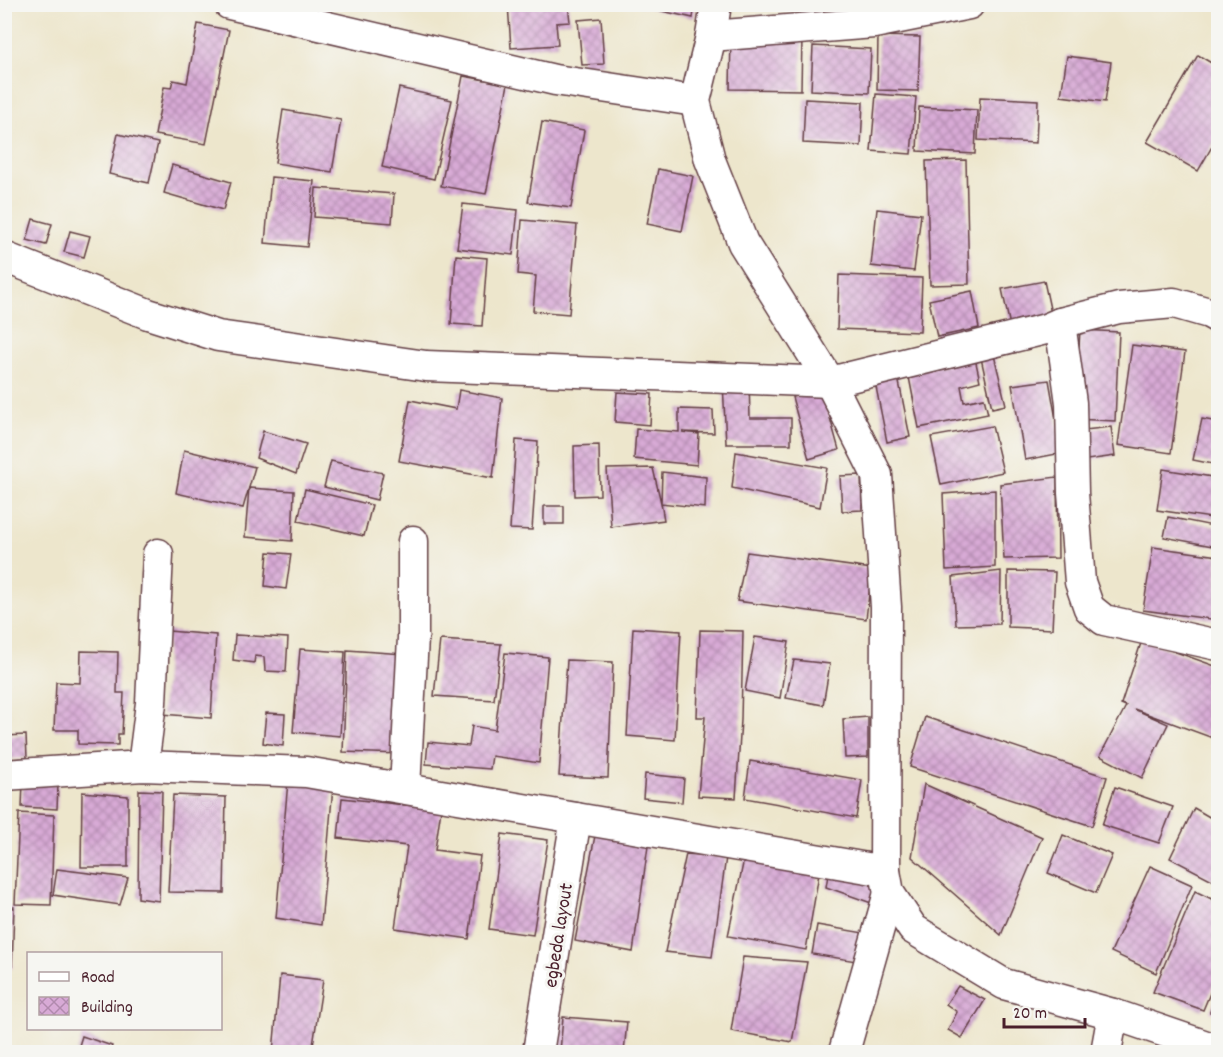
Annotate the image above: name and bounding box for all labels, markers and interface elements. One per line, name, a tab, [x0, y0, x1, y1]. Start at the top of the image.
street label: egbeda layout	[538, 881, 582, 990]
legend	[27, 952, 222, 1030]
text: Road	[81, 966, 115, 991]
scale bar	[1004, 991, 1085, 1029]
text: Building	[81, 996, 133, 1021]
text: 20 m	[1013, 1002, 1047, 1027]

